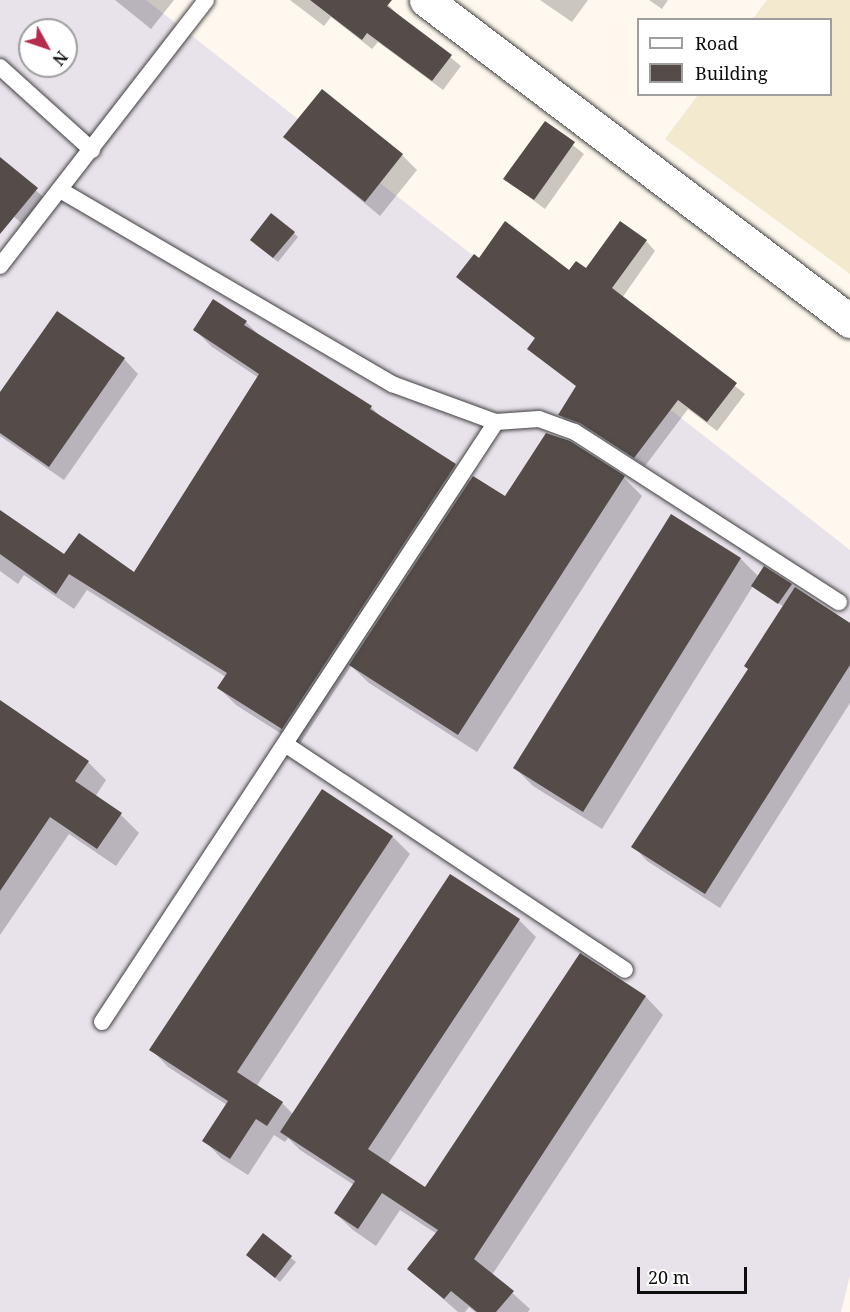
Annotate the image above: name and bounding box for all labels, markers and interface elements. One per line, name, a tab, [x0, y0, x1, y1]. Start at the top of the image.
north arrow	[18, 18, 78, 78]
legend	[637, 18, 832, 96]
text: Road	[695, 31, 738, 55]
text: N	[48, 46, 73, 70]
text: Building	[695, 61, 768, 85]
scale bar	[640, 1255, 750, 1293]
text: 20 m	[648, 1265, 690, 1289]

